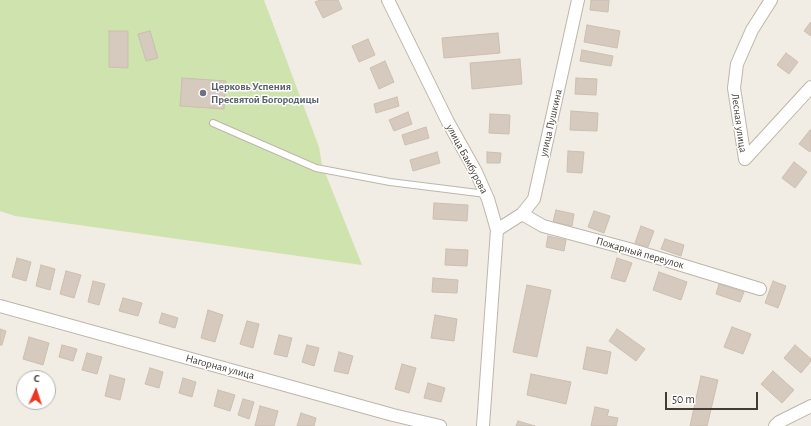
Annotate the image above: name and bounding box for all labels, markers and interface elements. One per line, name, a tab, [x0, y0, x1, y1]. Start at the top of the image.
place label: Церковь Успения Пресвятой Богородицы	[211, 80, 319, 106]
marker: Церковь Успения Пресвятой Богородицы	[198, 88, 208, 98]
street label: улица Пушкина	[537, 88, 565, 158]
street label: Лесная улица	[728, 93, 750, 153]
street label: улица Бамбурова	[443, 122, 491, 196]
street label: Пожарный переулок	[594, 234, 686, 272]
street label: Нагорная улица	[184, 351, 256, 383]
north arrow	[16, 370, 56, 410]
text: С	[33, 373, 40, 384]
scale bar	[667, 384, 760, 410]
text: 50 m	[672, 393, 695, 405]

